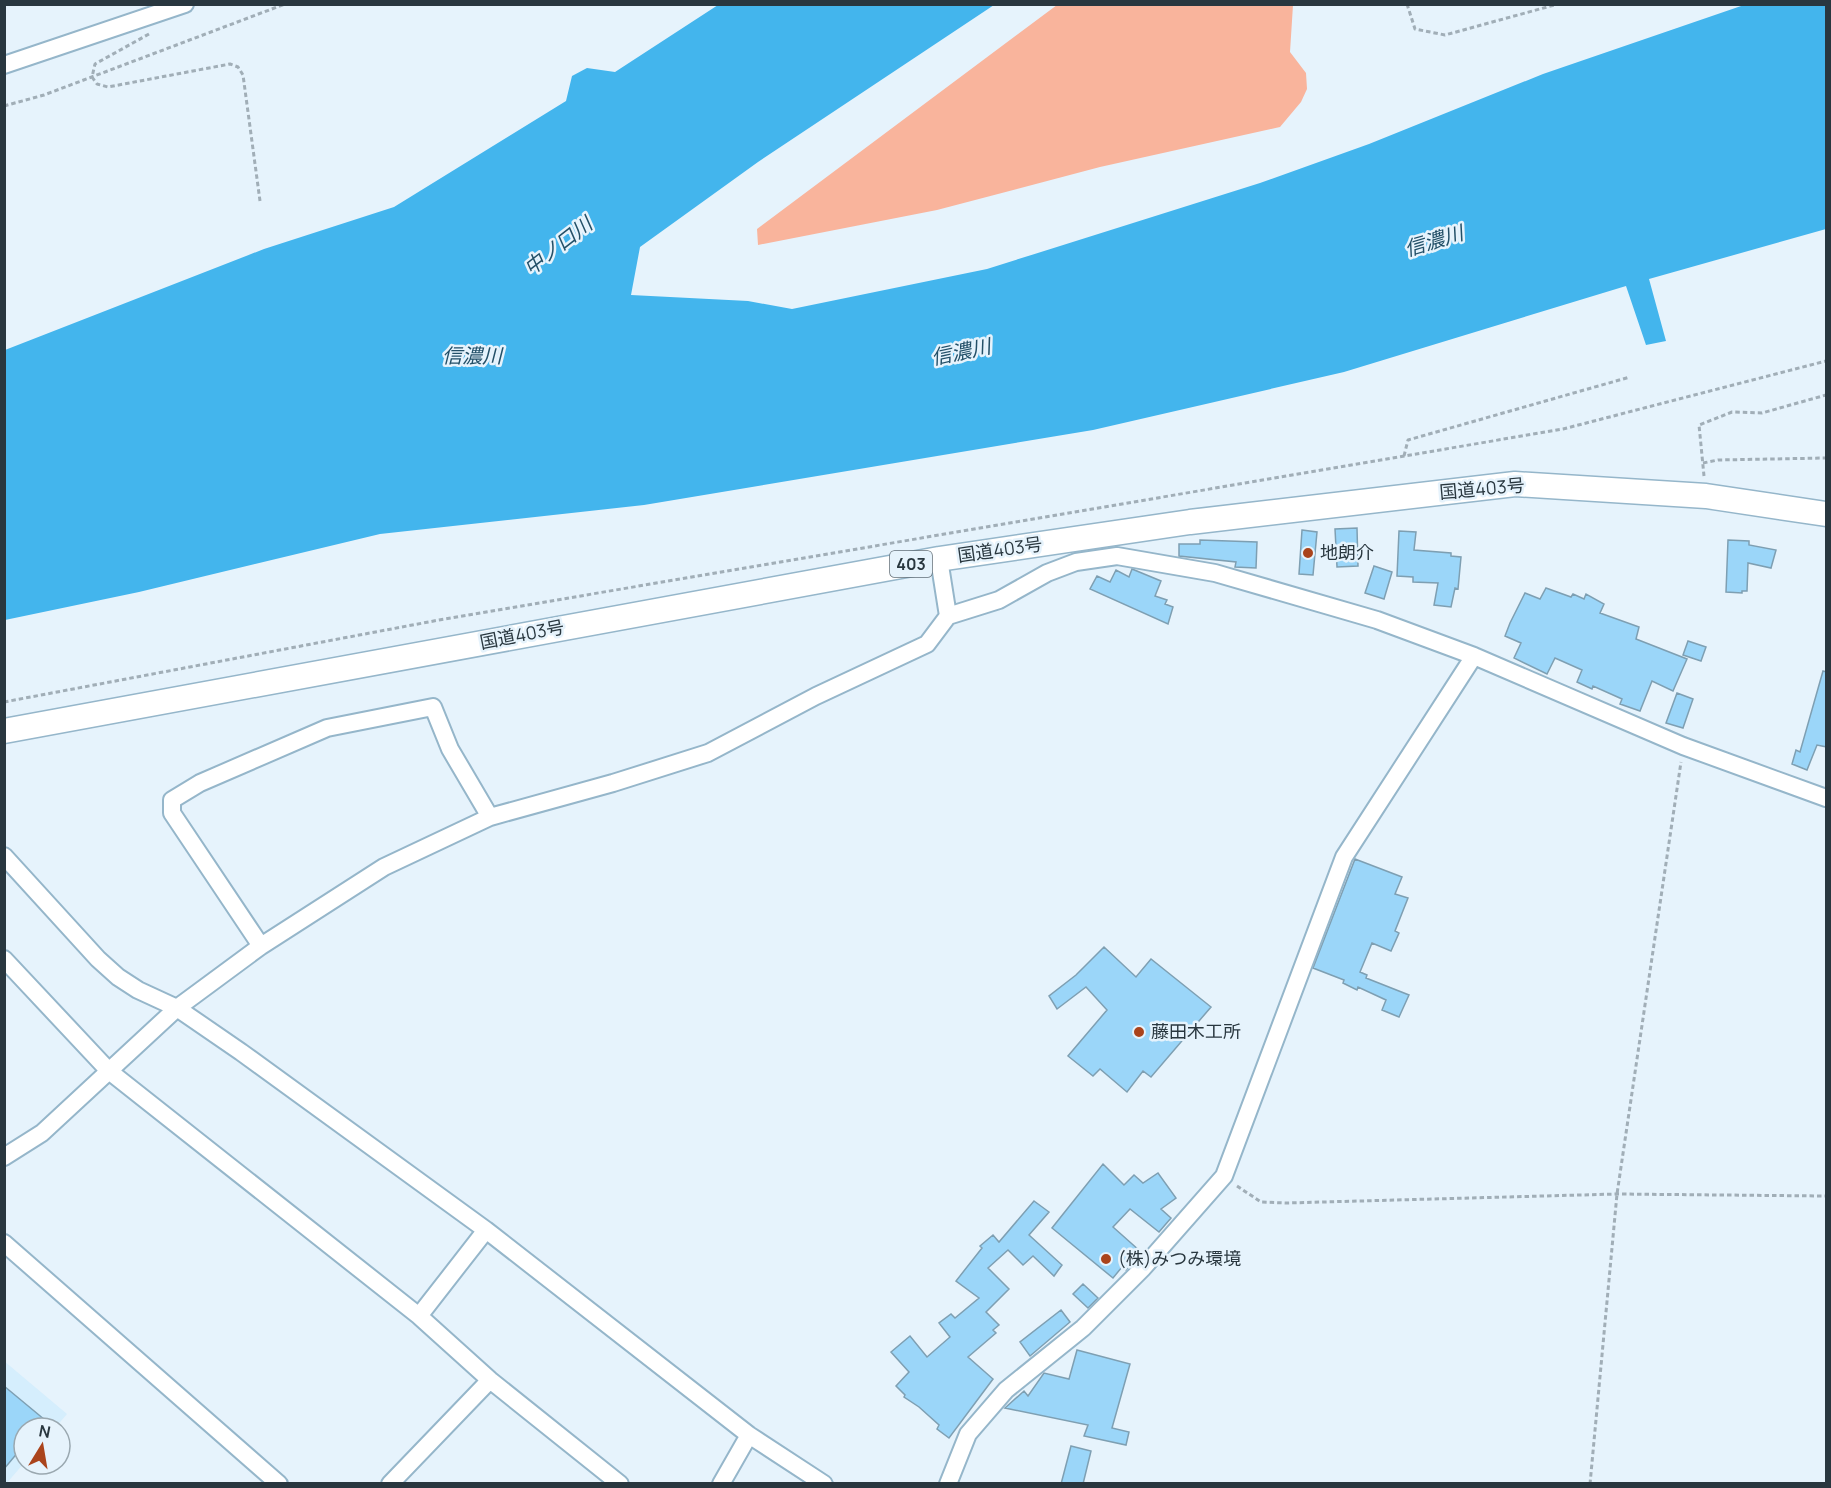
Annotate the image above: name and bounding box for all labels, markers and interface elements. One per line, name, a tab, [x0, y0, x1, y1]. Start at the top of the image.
water label: 中ノ口川	[518, 209, 599, 281]
water label: 信濃川	[1401, 218, 1468, 262]
water label: 信濃川	[929, 332, 995, 371]
water label: 信濃川	[442, 342, 504, 369]
street label: 国道403号	[1438, 472, 1526, 504]
street label: 国道403号	[956, 531, 1044, 567]
place label: 地朗介	[1320, 540, 1374, 564]
marker: 地朗介	[1301, 546, 1315, 560]
road number: 403	[890, 551, 932, 577]
street label: 国道403号	[478, 614, 566, 654]
place label: 藤田木工所	[1151, 1019, 1241, 1043]
marker: 藤田木工所	[1132, 1025, 1146, 1039]
place label: (株)みつみ環境	[1118, 1246, 1241, 1270]
marker: (株)みつみ環境	[1099, 1252, 1113, 1266]
north arrow	[12, 1416, 72, 1476]
text: N	[37, 1419, 53, 1443]

